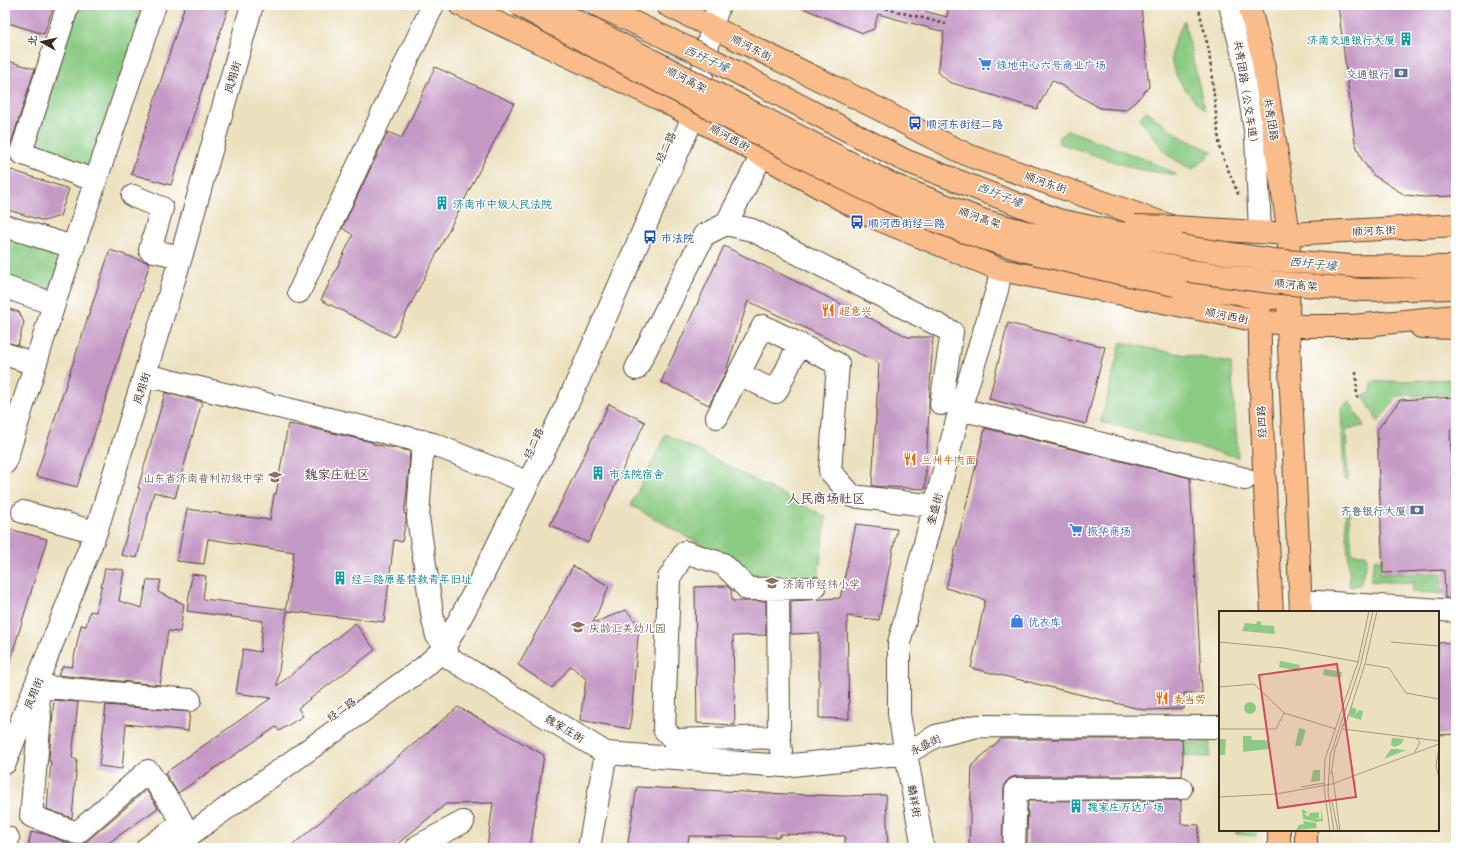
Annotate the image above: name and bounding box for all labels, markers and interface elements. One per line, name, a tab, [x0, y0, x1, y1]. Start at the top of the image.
north arrow	[22, 22, 62, 62]
street label: 顺河东街	[729, 30, 776, 64]
building icon: 济南交通银行大厦	[1398, 31, 1414, 47]
place label: 济南交通银行大厦	[1307, 32, 1395, 47]
text: 北	[23, 34, 40, 47]
street label: 共青团路（公交车道）	[1231, 39, 1263, 149]
water label: 西圩子壕	[682, 41, 734, 76]
supermarket icon: 绿地中心六号商业广场	[977, 56, 993, 72]
place label: 绿地中心六号商业广场	[996, 57, 1106, 72]
street label: 凤翔街	[220, 58, 244, 95]
street label: 顺河高架	[664, 62, 710, 96]
bank icon: 交通银行	[1393, 65, 1409, 81]
place label: 交通银行	[1346, 66, 1390, 81]
street label: 共青团路	[1261, 96, 1283, 142]
bus stop icon: 顺河东街经二路	[907, 115, 923, 131]
place label: 顺河东街经二路	[926, 116, 1003, 131]
street label: 顺河西街	[707, 120, 754, 155]
street label: 经二路	[651, 129, 679, 165]
street label: 顺河东街	[1023, 168, 1070, 197]
water label: 西圩子壕	[975, 178, 1027, 211]
building icon: 济南市中级人民法院	[434, 195, 450, 211]
place label: 济南市中级人民法院	[453, 196, 552, 211]
street label: 顺河高架	[957, 203, 1003, 231]
bus stop icon: 顺河西街经二路	[849, 214, 865, 230]
place label: 顺河西街经二路	[868, 215, 945, 230]
street label: 顺河东街	[1352, 221, 1397, 239]
bus stop icon: 市法院	[642, 229, 658, 245]
place label: 市法院	[661, 230, 694, 245]
water label: 西圩子壕	[1288, 253, 1340, 274]
street label: 顺河高架	[1273, 275, 1319, 293]
restaurant icon: 超意兴	[820, 302, 836, 318]
place label: 超意兴	[839, 303, 872, 318]
street label: 顺河西街	[1204, 303, 1251, 327]
street label: 凤翔街	[129, 369, 153, 406]
street label: 经四路	[1253, 405, 1269, 439]
street label: 经二路	[519, 425, 547, 461]
restaurant icon: 兰州牛肉面	[902, 451, 918, 467]
place label: 兰州牛肉面	[921, 452, 976, 467]
district label: 魏家庄社区	[304, 465, 370, 482]
building icon: 市法院宿舍	[590, 465, 606, 481]
place label: 市法院宿舍	[609, 466, 664, 481]
school or university icon: 山东省济南普利初级中学	[267, 469, 283, 485]
place label: 山东省济南普利初级中学	[143, 470, 264, 485]
district label: 人民商场社区	[787, 489, 865, 506]
street label: 奎盛街	[922, 490, 946, 527]
bank icon: 齐鲁银行大厦	[1409, 502, 1425, 518]
place label: 齐鲁银行大厦	[1340, 503, 1406, 518]
supermarket icon: 振华商场	[1068, 522, 1084, 538]
place label: 振华商场	[1087, 523, 1131, 538]
building icon: 经二路原基督教青年旧址	[332, 570, 348, 586]
place label: 经二路原基督教青年旧址	[351, 571, 472, 586]
school or university icon: 济南市经纬小学	[764, 575, 780, 591]
place label: 济南市经纬小学	[783, 576, 860, 591]
inset map	[1219, 611, 1439, 831]
shop icon: 优衣库	[1009, 613, 1025, 629]
place label: 优衣库	[1028, 614, 1061, 629]
school or university icon: 庆龄汇美幼儿园	[570, 619, 586, 635]
place label: 庆龄汇美幼儿园	[589, 620, 666, 635]
street label: 凤翔街	[20, 674, 47, 711]
restaurant icon: 麦当劳	[1154, 690, 1170, 706]
place label: 麦当劳	[1173, 691, 1206, 706]
street label: 经二路	[323, 693, 359, 725]
street label: 魏家庄街	[542, 710, 589, 746]
street label: 永盛街	[907, 730, 944, 758]
street label: 麟祥街	[905, 783, 925, 820]
building icon: 魏家庄万达广场	[1068, 798, 1084, 814]
place label: 魏家庄万达广场	[1087, 799, 1164, 814]

